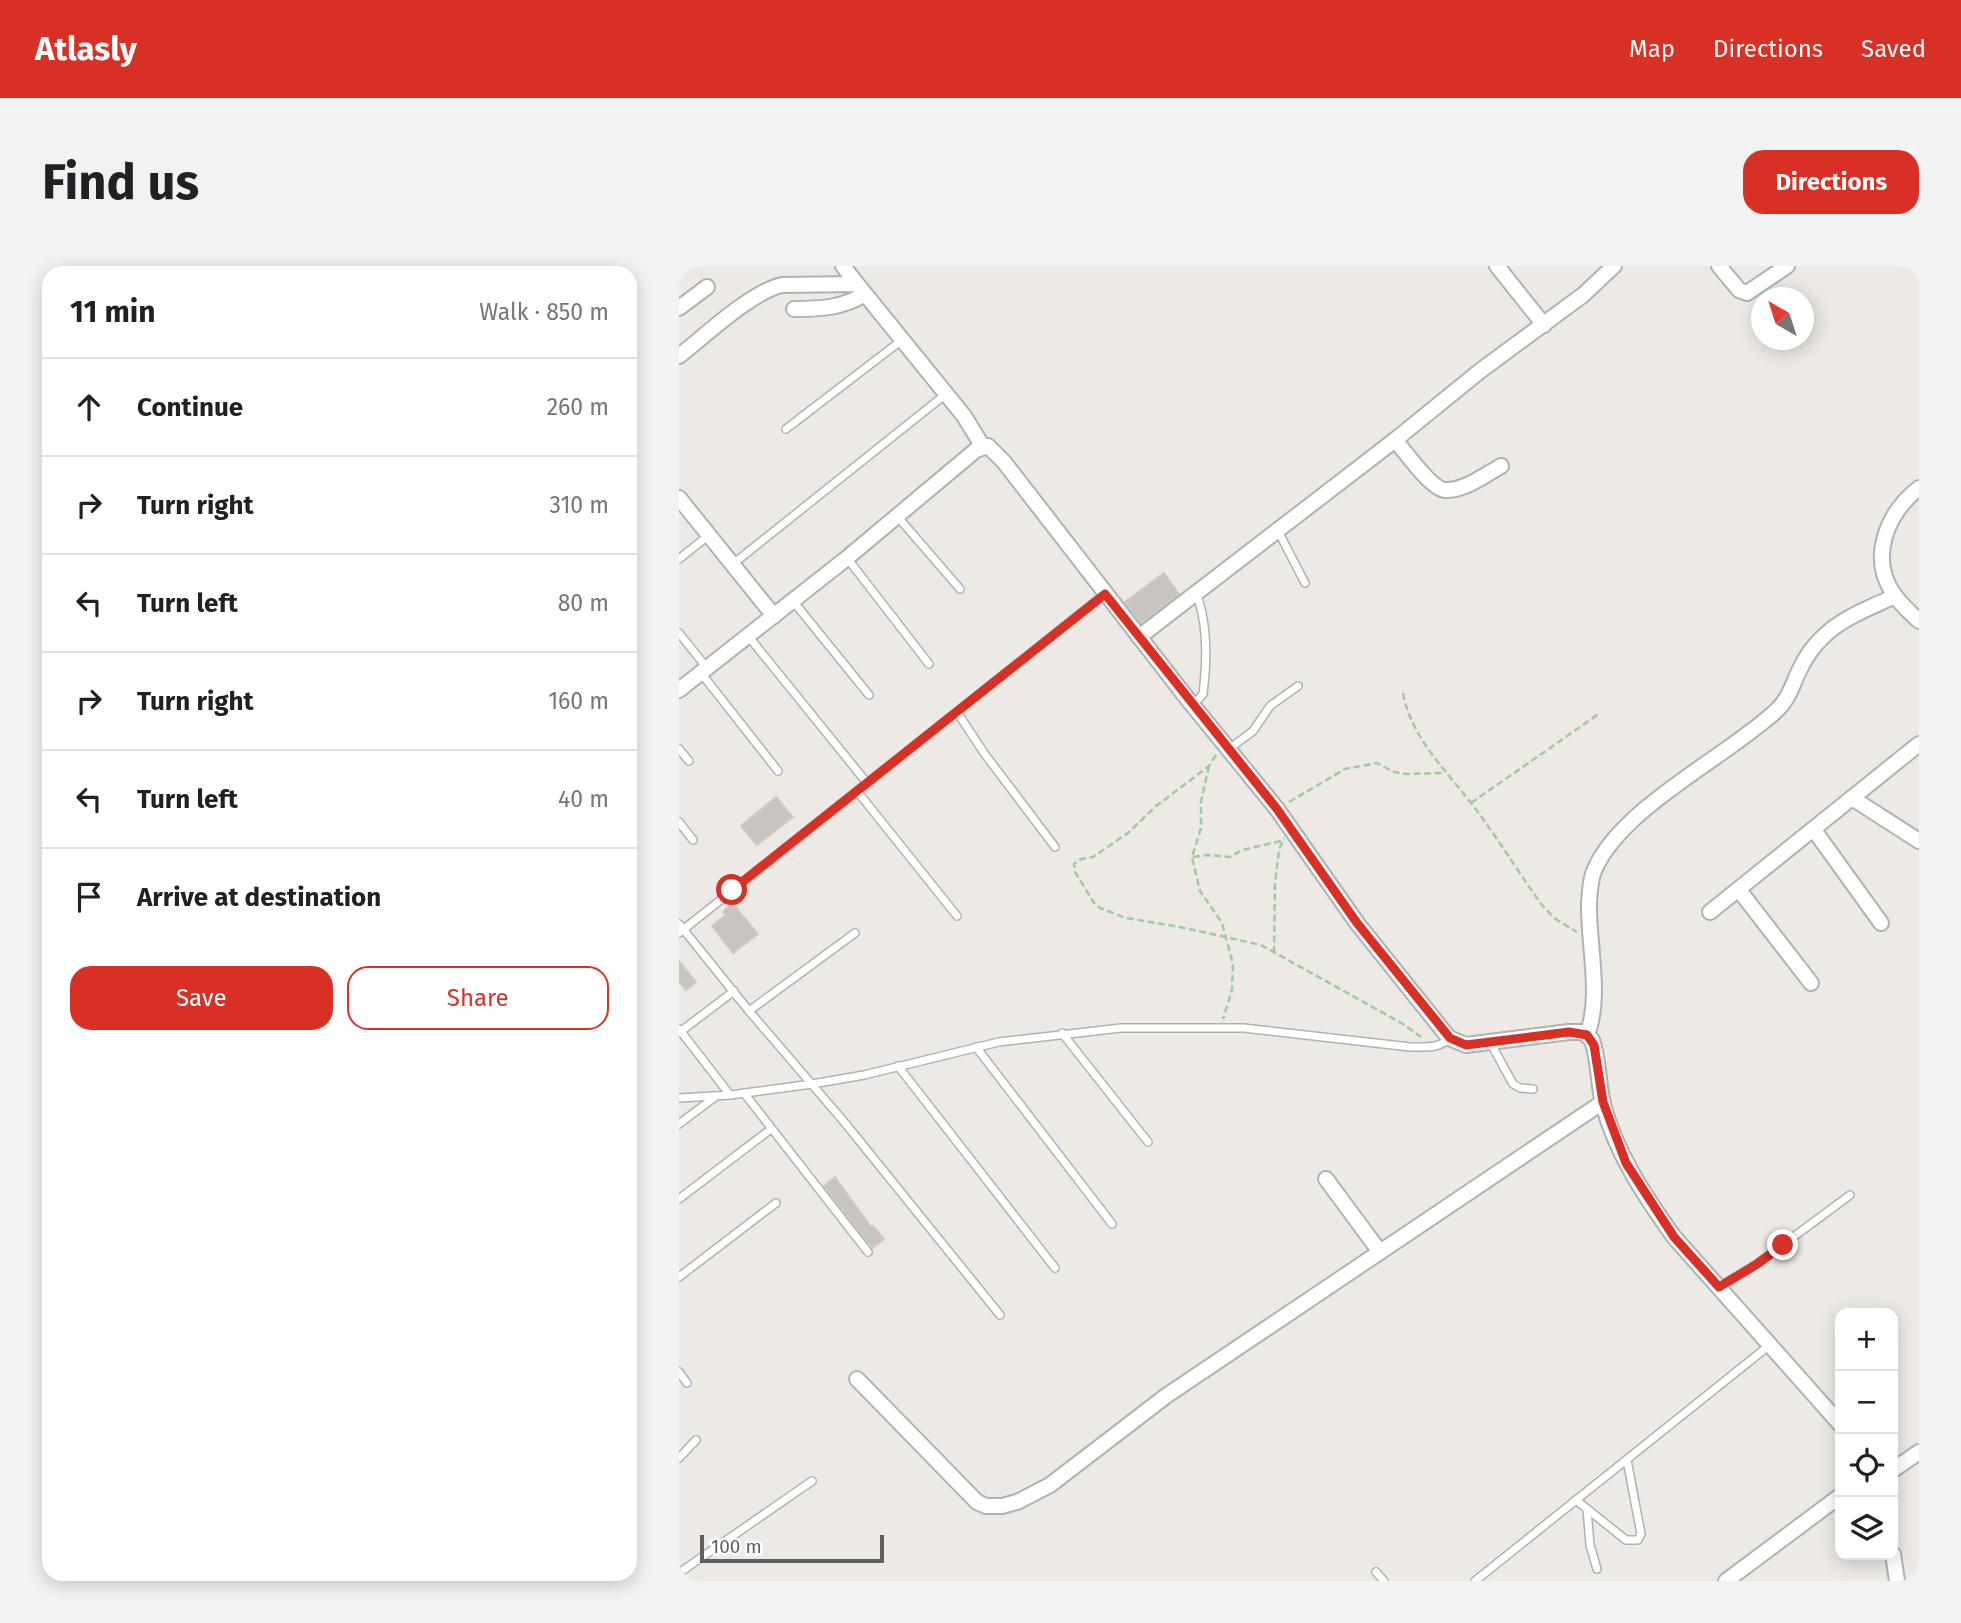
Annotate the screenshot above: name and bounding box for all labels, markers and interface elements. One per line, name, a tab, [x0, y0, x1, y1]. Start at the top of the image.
text: Atlasly	[35, 29, 137, 69]
text: Map	[1629, 35, 1675, 63]
text: Directions	[1713, 35, 1823, 63]
text: Saved	[1861, 35, 1926, 63]
button: Directions	[1743, 150, 1919, 214]
text: Find us	[42, 153, 199, 212]
north arrow	[1751, 287, 1814, 350]
text: 11 min	[70, 294, 156, 330]
text: Walk · 850 m	[479, 298, 609, 326]
icon: ahead	[70, 388, 108, 426]
text: Continue	[137, 392, 243, 423]
text: 260 m	[547, 393, 609, 421]
icon: right	[70, 486, 108, 524]
text: Turn right	[137, 490, 254, 521]
text: 310 m	[549, 491, 609, 519]
icon: left	[70, 584, 108, 622]
text: Turn left	[137, 588, 238, 619]
text: 80 m	[558, 589, 609, 617]
icon: right	[70, 682, 108, 720]
text: Turn right	[137, 686, 254, 717]
text: 160 m	[548, 687, 609, 715]
icon: left	[70, 780, 108, 818]
text: Turn left	[137, 784, 238, 815]
text: 40 m	[558, 785, 609, 813]
route start	[716, 874, 747, 905]
icon: arrive	[70, 878, 108, 916]
text: Arrive at destination	[137, 882, 381, 913]
button: Save	[70, 966, 333, 1030]
button: Share	[347, 966, 609, 1030]
route end	[1767, 1229, 1798, 1260]
map controls	[1835, 1308, 1898, 1560]
button: +	[1835, 1308, 1898, 1371]
button: −	[1835, 1371, 1898, 1434]
button: locate	[1835, 1434, 1898, 1497]
button: layers	[1835, 1497, 1898, 1560]
scale bar	[700, 1532, 884, 1564]
text: 100 m	[711, 1535, 762, 1558]

